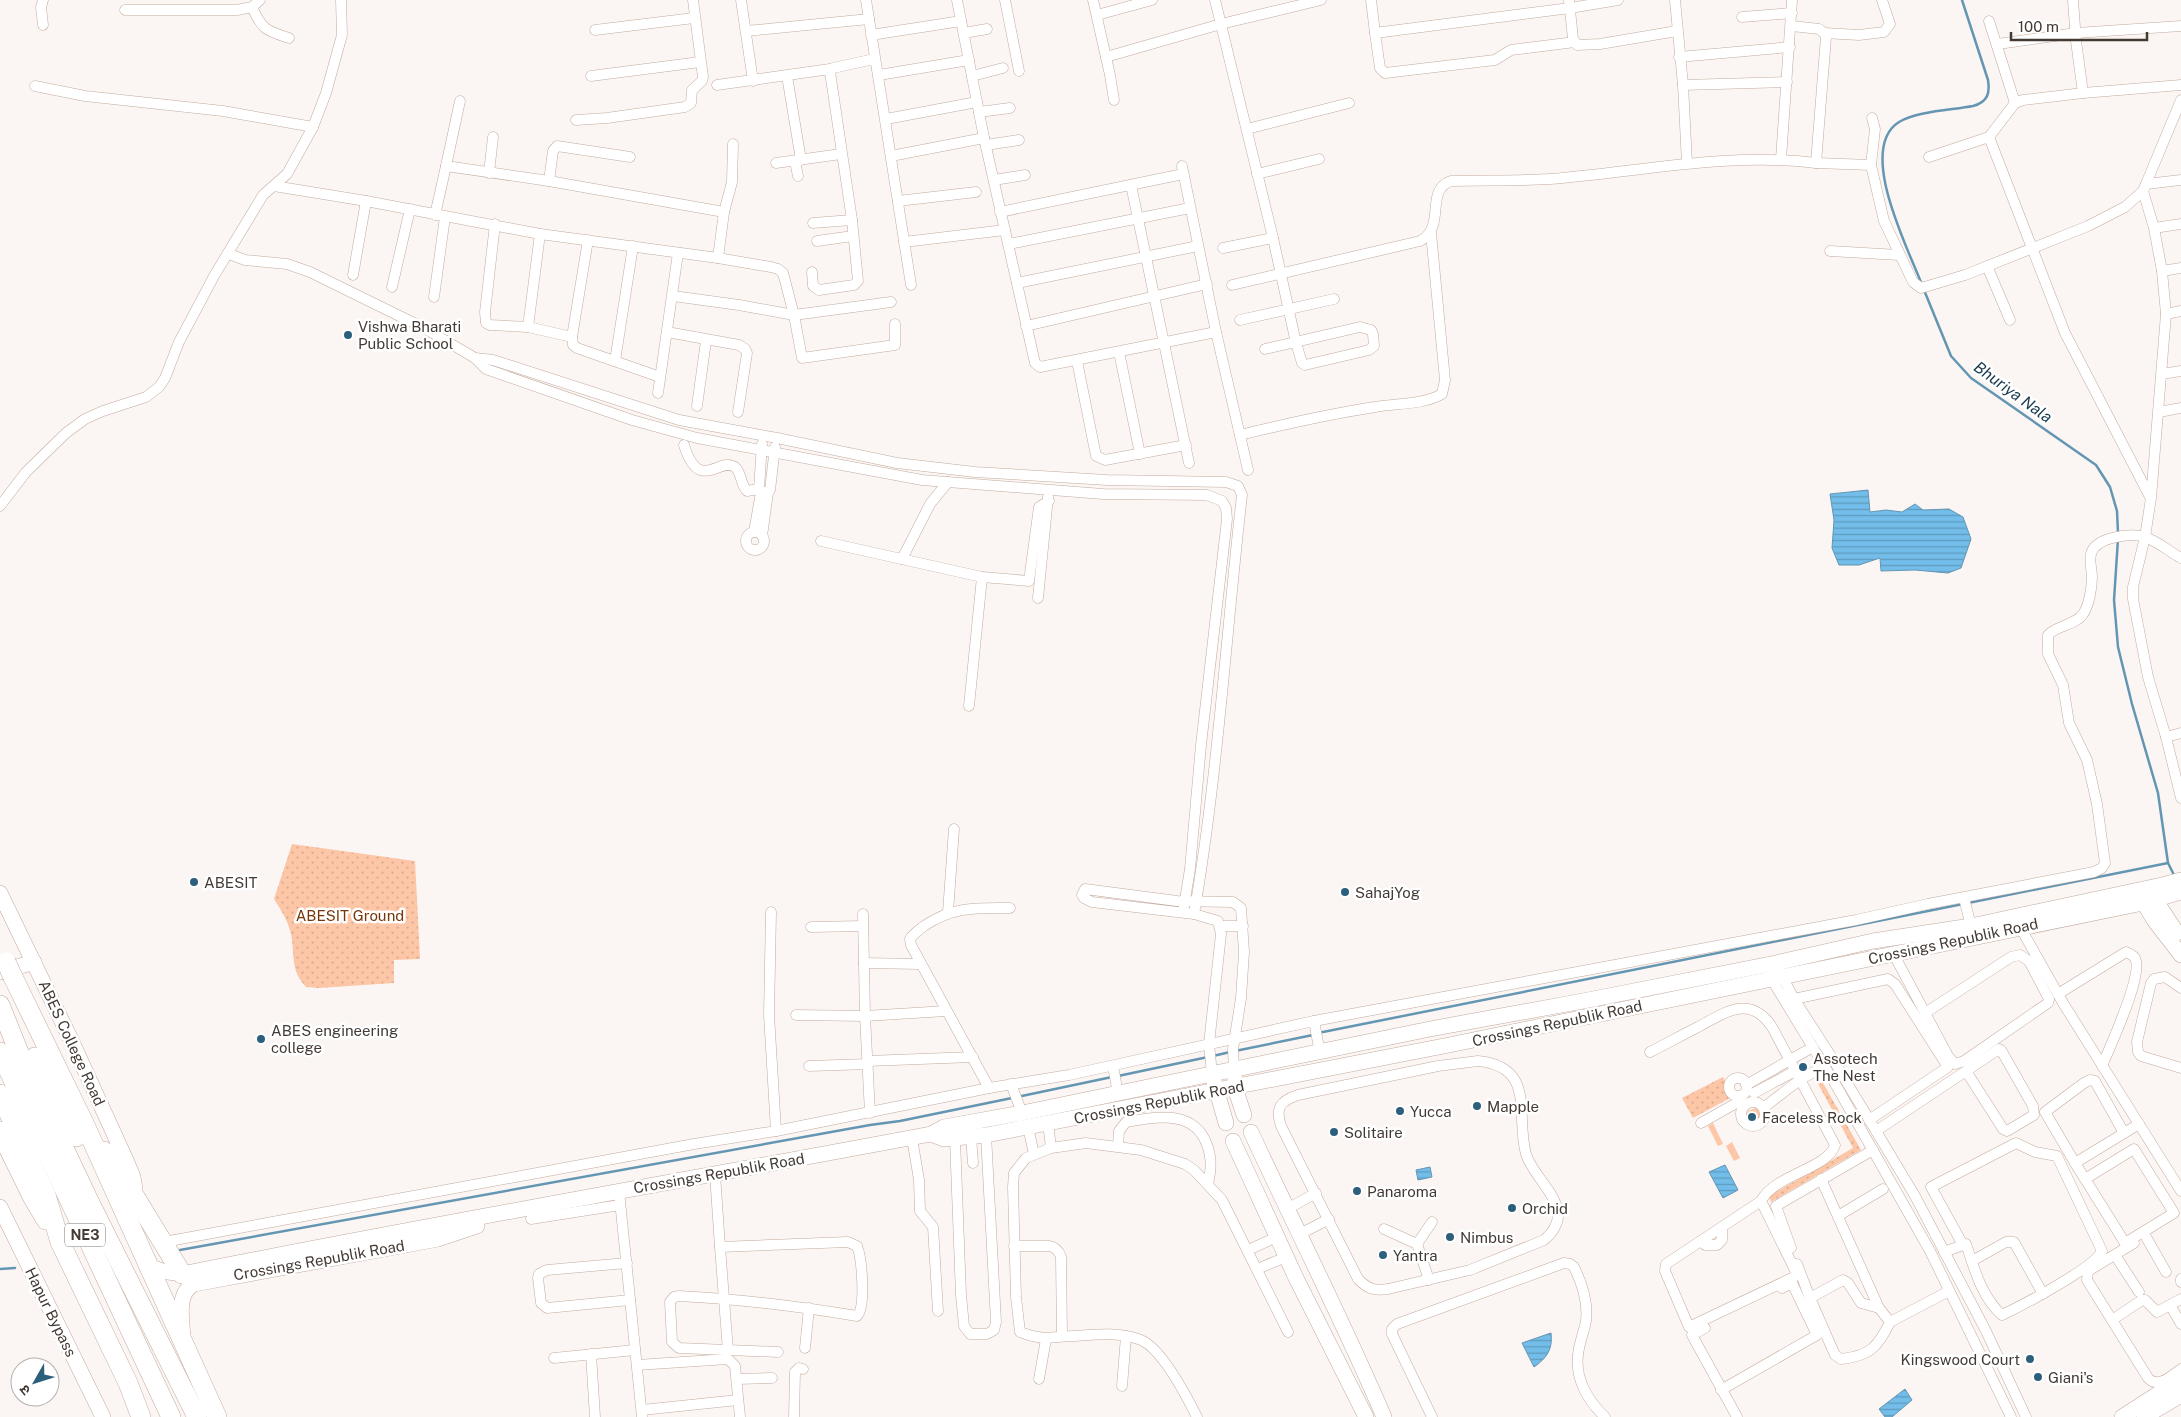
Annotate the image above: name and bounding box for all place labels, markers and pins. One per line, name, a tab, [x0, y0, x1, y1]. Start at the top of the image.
place label: Vishwa Bharati Public School	[358, 318, 461, 352]
marker: Vishwa Bharati Public School	[342, 329, 354, 341]
place label: ABESIT	[204, 874, 257, 891]
marker: ABESIT	[188, 876, 200, 888]
place label: SahajYog	[1355, 884, 1420, 901]
marker: SahajYog	[1339, 886, 1351, 898]
place label: ABES engineering college	[271, 1022, 398, 1056]
marker: ABES engineering college	[255, 1033, 267, 1045]
place label: Assotech The Nest	[1813, 1050, 1878, 1084]
marker: Assotech The Nest	[1797, 1061, 1809, 1073]
place label: Mapple	[1487, 1098, 1539, 1115]
marker: Mapple	[1471, 1100, 1483, 1112]
place label: Yucca	[1410, 1103, 1452, 1120]
marker: Yucca	[1394, 1105, 1406, 1117]
place label: Faceless Rock	[1762, 1109, 1862, 1126]
marker: Faceless Rock	[1746, 1111, 1758, 1123]
place label: Solitaire	[1344, 1124, 1403, 1141]
marker: Solitaire	[1328, 1126, 1340, 1138]
place label: Panaroma	[1367, 1183, 1437, 1200]
marker: Panaroma	[1351, 1185, 1363, 1197]
place label: Orchid	[1522, 1200, 1568, 1217]
marker: Orchid	[1506, 1202, 1518, 1214]
place label: Nimbus	[1460, 1229, 1513, 1246]
marker: Nimbus	[1444, 1231, 1456, 1243]
place label: Yantra	[1393, 1247, 1438, 1264]
marker: Yantra	[1377, 1249, 1389, 1261]
place label: Kingswood Court	[1901, 1351, 2020, 1368]
marker: Kingswood Court	[2024, 1353, 2036, 1365]
place label: Giani's	[2048, 1369, 2093, 1386]
marker: Giani's	[2032, 1371, 2044, 1383]

